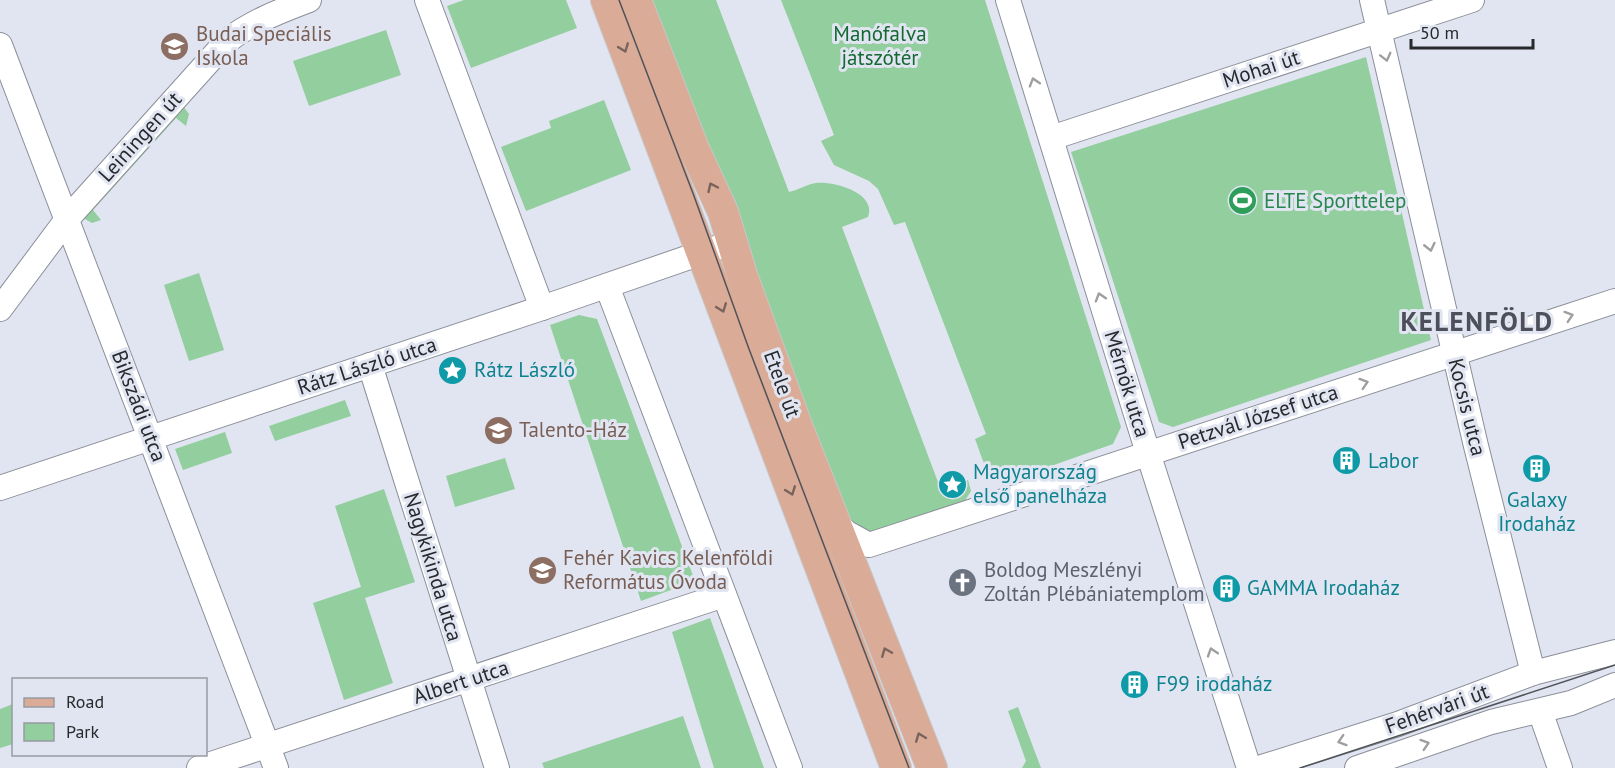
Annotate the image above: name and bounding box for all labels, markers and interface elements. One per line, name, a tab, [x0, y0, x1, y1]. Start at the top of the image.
scale bar	[1411, 12, 1532, 50]
place label: Budai Speciális Iskola	[196, 20, 332, 71]
park label: Manófalva játszótér	[833, 20, 927, 71]
text: 50 m	[1420, 21, 1459, 44]
school or university icon: Budai Speciális Iskola	[159, 30, 191, 62]
one-way arrow	[617, 41, 629, 52]
street label: Mohai út	[1219, 43, 1303, 94]
one-way arrow	[1379, 51, 1391, 62]
one-way arrow	[1029, 77, 1041, 88]
street label: Leiningen út	[92, 86, 187, 187]
one-way arrow	[707, 183, 719, 194]
sports icon: ELTE Sporttelep	[1227, 185, 1259, 217]
place label: ELTE Sporttelep	[1264, 187, 1406, 214]
one-way arrow	[1422, 242, 1435, 252]
one-way arrow	[1095, 292, 1107, 303]
one-way arrow	[714, 303, 727, 313]
district label: KELENFÖLD	[1400, 304, 1554, 338]
one-way arrow	[1563, 310, 1574, 323]
street label: Mérnök utca	[1098, 327, 1157, 441]
street label: Rátz László utca	[294, 330, 440, 401]
street label: Bikszádi utca	[106, 346, 173, 465]
street label: Etele út	[758, 346, 807, 421]
place icon: Rátz László	[437, 354, 469, 386]
street label: Kocsis utca	[1442, 355, 1493, 458]
place label: Rátz László	[474, 356, 575, 383]
street label: Petzvál József utca	[1174, 378, 1341, 455]
one-way arrow	[1358, 378, 1369, 390]
school or university icon: Talento-Ház	[482, 414, 514, 446]
place label: Talento-Ház	[519, 416, 627, 443]
building icon: Labor	[1331, 445, 1363, 477]
place label: Labor	[1368, 447, 1419, 474]
building icon: Galaxy Irodaház	[1521, 453, 1553, 485]
place label: Magyarország első panelháza	[973, 458, 1107, 509]
place icon: Magyarország első panelháza	[936, 468, 968, 500]
one-way arrow	[783, 485, 796, 496]
place label: Galaxy Irodaház	[1498, 486, 1576, 537]
street label: Nagykikinda utca	[398, 489, 469, 644]
place label: Fehér Kavics Kelenföldi Református Óvoda	[563, 544, 773, 595]
school or university icon: Fehér Kavics Kelenföldi Református Óvoda	[526, 554, 558, 586]
place label: Boldog Meszlényi Zoltán Plébániatemplom	[984, 556, 1205, 607]
church icon: Boldog Meszlényi Zoltán Plébániatemplom	[947, 566, 979, 598]
building icon: GAMMA Irodaház	[1210, 572, 1242, 604]
place label: GAMMA Irodaház	[1247, 574, 1400, 601]
one-way arrow	[1206, 647, 1219, 658]
one-way arrow	[881, 648, 893, 659]
street label: Albert utca	[410, 653, 512, 710]
building icon: F99 irodaház	[1119, 668, 1151, 700]
place label: F99 irodaház	[1156, 670, 1272, 697]
street label: Fehérvári út	[1381, 677, 1492, 740]
legend	[12, 678, 207, 756]
text: Road	[66, 690, 104, 713]
text: Park	[66, 720, 99, 743]
one-way arrow	[915, 733, 927, 744]
one-way arrow	[1337, 734, 1348, 747]
one-way arrow	[1419, 739, 1430, 751]

